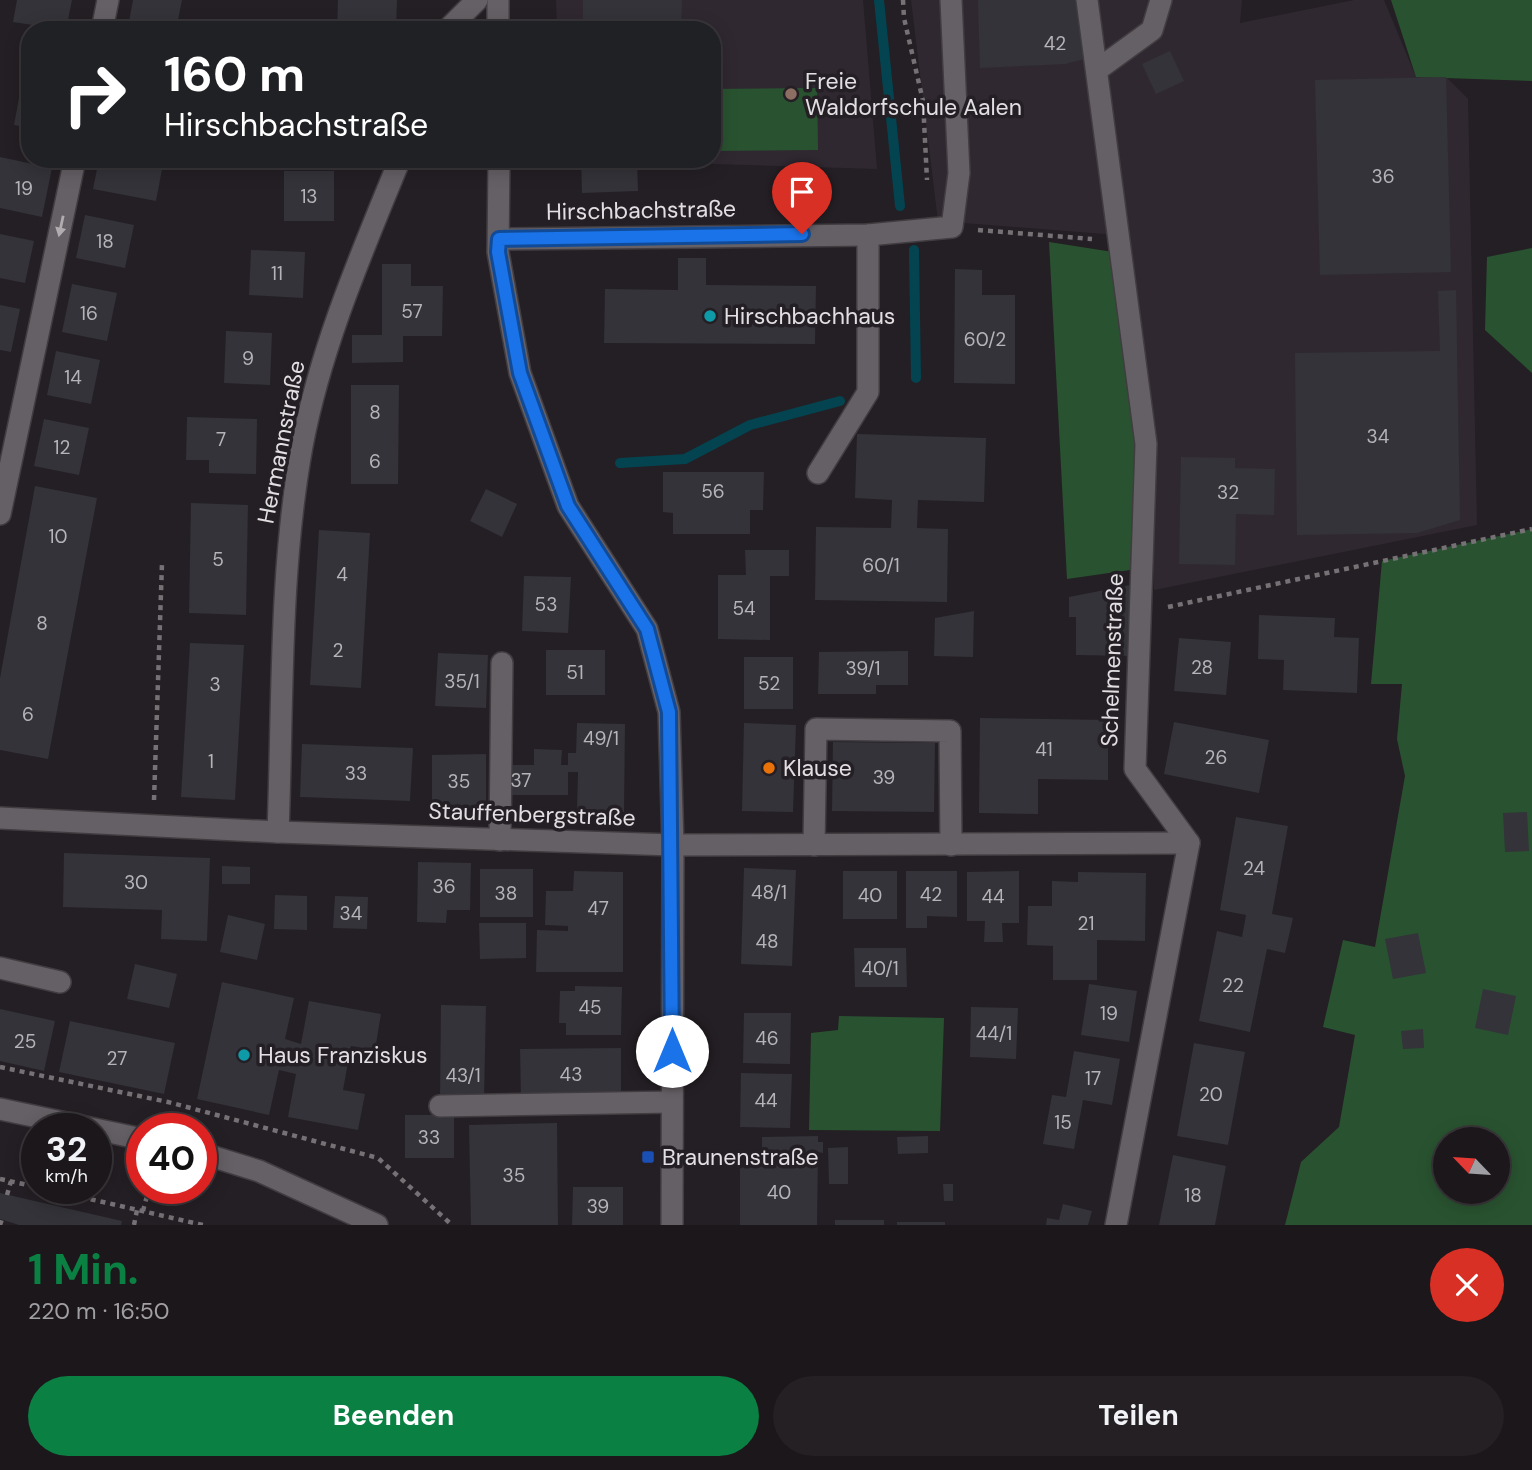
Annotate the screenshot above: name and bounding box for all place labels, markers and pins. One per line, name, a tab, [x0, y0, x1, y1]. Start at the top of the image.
place label: Freie Waldorfschule Aalen	[805, 66, 1022, 122]
marker: Freie Waldorfschule Aalen	[783, 86, 799, 102]
pin	[772, 162, 832, 234]
place label: Hirschbachhaus	[724, 301, 895, 331]
marker: Hirschbachhaus	[702, 308, 718, 324]
place label: Klause	[783, 753, 852, 783]
marker: Klause	[761, 760, 777, 776]
place label: Haus Franziskus	[258, 1040, 427, 1070]
marker: Haus Franziskus	[236, 1047, 252, 1063]
place label: Braunenstraße	[662, 1142, 819, 1172]
marker: Braunenstraße	[640, 1149, 656, 1165]

